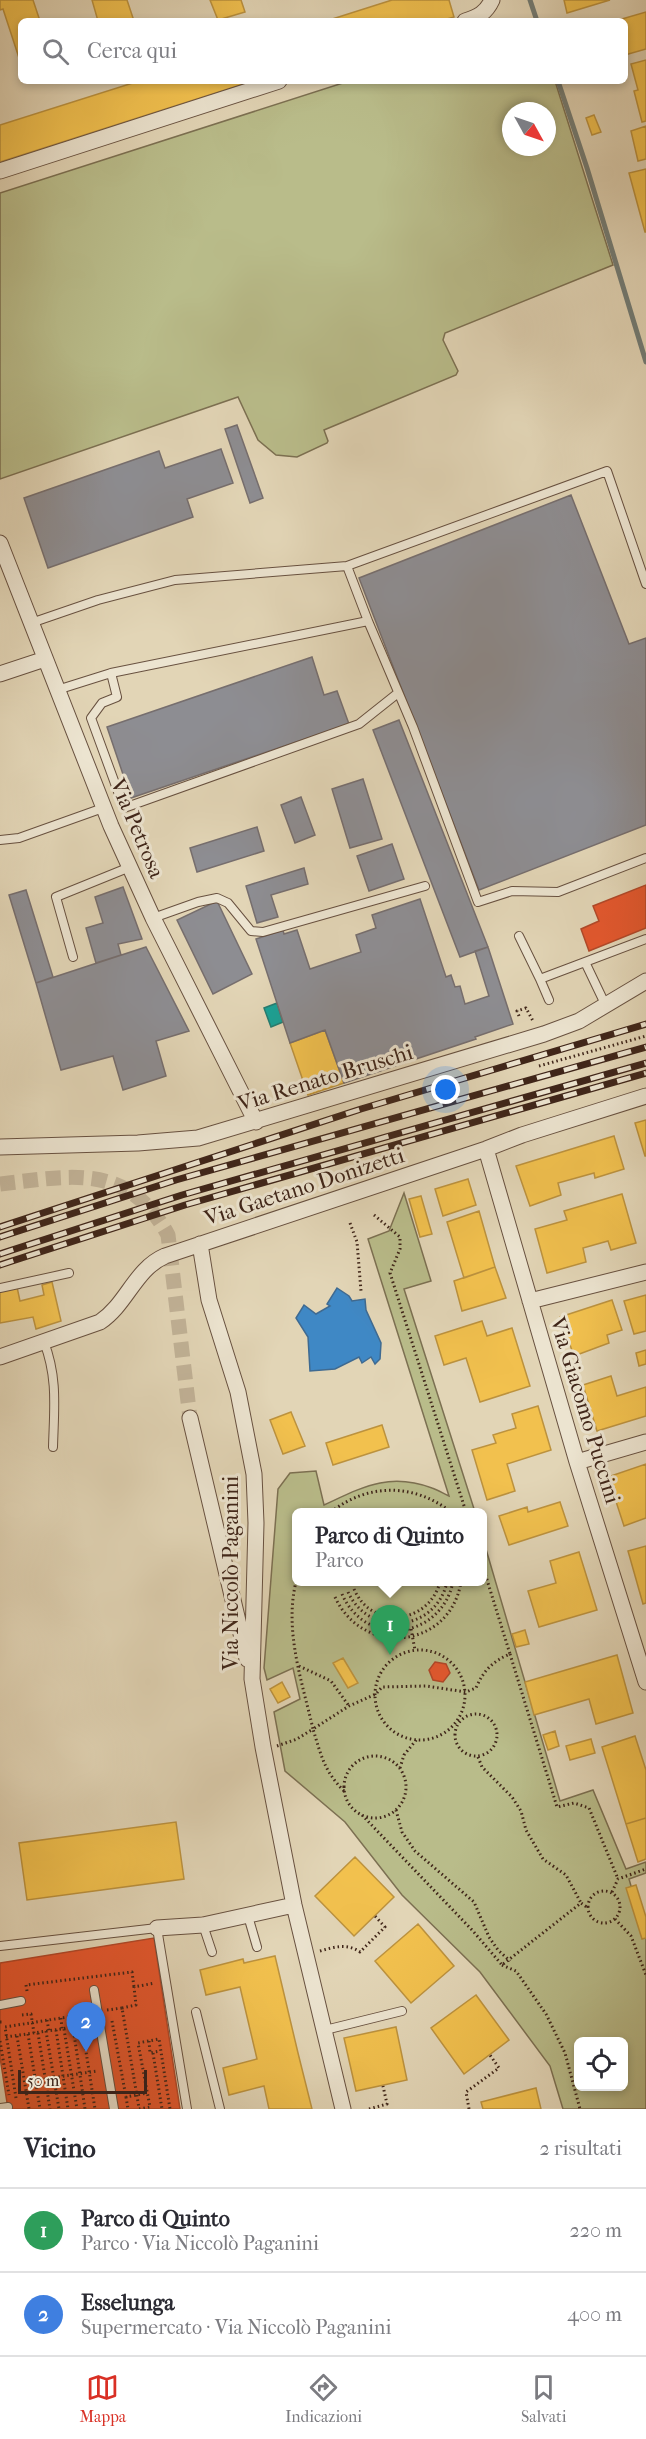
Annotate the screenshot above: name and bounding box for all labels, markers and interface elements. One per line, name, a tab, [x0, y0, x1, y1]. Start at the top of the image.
search box	[18, 18, 628, 84]
icon: search	[39, 35, 72, 68]
text: Cerca qui	[87, 38, 177, 64]
north arrow	[502, 102, 556, 156]
street label: Via Petrosa	[104, 774, 170, 883]
street label: Via Renato Bruschi	[234, 1039, 416, 1117]
your location	[431, 1075, 460, 1104]
street label: Via Gaetano Donizetti	[200, 1142, 408, 1232]
street label: Via Giacomo Puccini	[544, 1313, 626, 1507]
street label: Via Niccolò Paganini	[218, 1475, 244, 1671]
popup	[292, 1508, 487, 1586]
text: Parco di Quinto	[315, 1523, 464, 1549]
text: Parco	[315, 1549, 364, 1572]
pin: 1	[370, 1606, 410, 1655]
pin: 2	[66, 2002, 106, 2052]
map controls	[574, 2037, 628, 2091]
button: locate	[574, 2037, 628, 2091]
scale bar	[18, 2067, 147, 2094]
text: 50 m	[27, 2071, 59, 2090]
text: Vicino	[24, 2133, 96, 2164]
text: 2 risultati	[539, 2137, 622, 2160]
text: Parco di Quinto	[81, 2206, 230, 2232]
text: 1	[40, 2219, 47, 2242]
text: 220 m	[569, 2219, 622, 2242]
text: Parco · Via Niccolò Paganini	[81, 2232, 319, 2255]
text: Esselunga	[81, 2290, 175, 2316]
text: 2	[38, 2303, 49, 2326]
text: 400 m	[567, 2303, 622, 2326]
text: Supermercato · Via Niccolò Paganini	[81, 2316, 391, 2339]
tab: Mappa	[79, 2371, 126, 2426]
tab: Indicazioni	[285, 2371, 362, 2426]
tab: Salvati	[521, 2371, 567, 2426]

